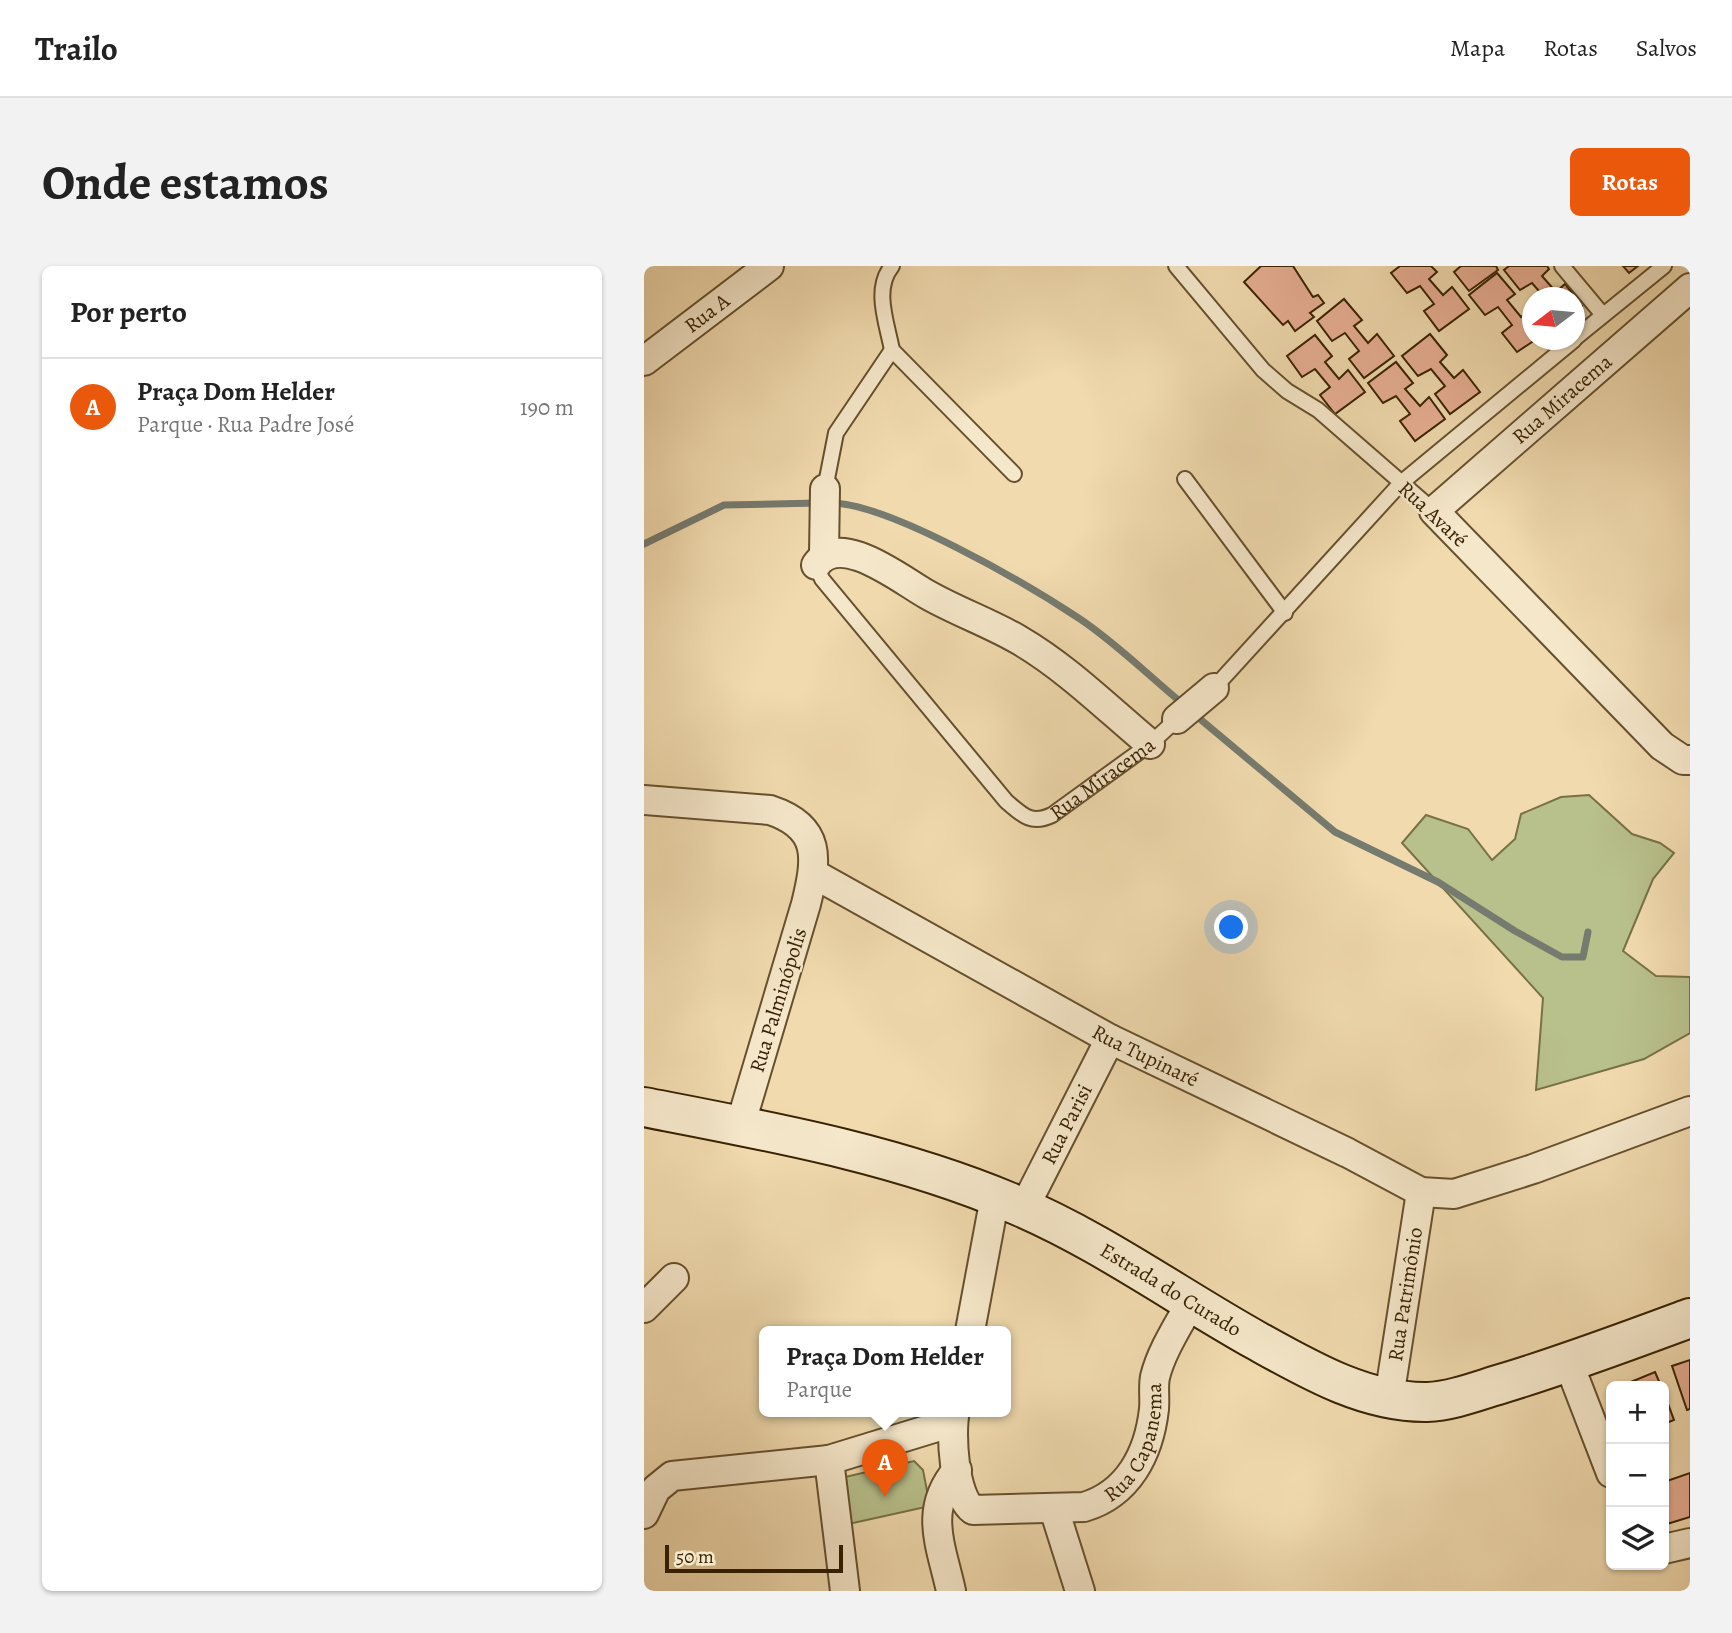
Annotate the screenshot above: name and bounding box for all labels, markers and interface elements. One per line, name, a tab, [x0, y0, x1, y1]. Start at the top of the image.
text: Trailo	[35, 26, 118, 71]
text: Mapa	[1450, 32, 1505, 64]
text: Rotas	[1543, 32, 1598, 64]
text: Salvos	[1636, 32, 1697, 64]
button: Rotas	[1570, 148, 1690, 216]
text: Onde estamos	[42, 149, 329, 216]
street label: Rua A	[679, 287, 736, 339]
north arrow	[1522, 287, 1585, 350]
text: Por perto	[70, 292, 187, 332]
street label: Rua Miracema	[1506, 348, 1618, 450]
text: Praça Dom Helder	[137, 374, 335, 409]
text: A	[86, 392, 100, 423]
text: 190 m	[520, 392, 574, 423]
text: Parque · Rua Padre José	[137, 409, 354, 440]
street label: Rua Avaré	[1392, 475, 1474, 553]
street label: Rua Miracema	[1044, 731, 1161, 826]
your location	[1214, 910, 1248, 944]
street label: Rua Palminópolis	[743, 924, 813, 1076]
street label: Rua Tupinaré	[1087, 1018, 1203, 1093]
street label: Rua Parisi	[1034, 1079, 1099, 1169]
street label: Rua Patrimônio	[1381, 1225, 1429, 1363]
street label: Estrada do Curado	[1095, 1236, 1247, 1343]
popup	[759, 1326, 1011, 1417]
text: Praça Dom Helder	[786, 1339, 984, 1374]
text: Parque	[786, 1374, 852, 1405]
map controls	[1606, 1381, 1669, 1570]
button: +	[1606, 1381, 1669, 1444]
street label: Rua Capanema	[1098, 1383, 1168, 1508]
pin: A	[862, 1439, 908, 1497]
button: −	[1606, 1444, 1669, 1507]
button: layers	[1606, 1507, 1669, 1570]
scale bar	[665, 1542, 844, 1574]
text: 50 m	[676, 1544, 714, 1570]

